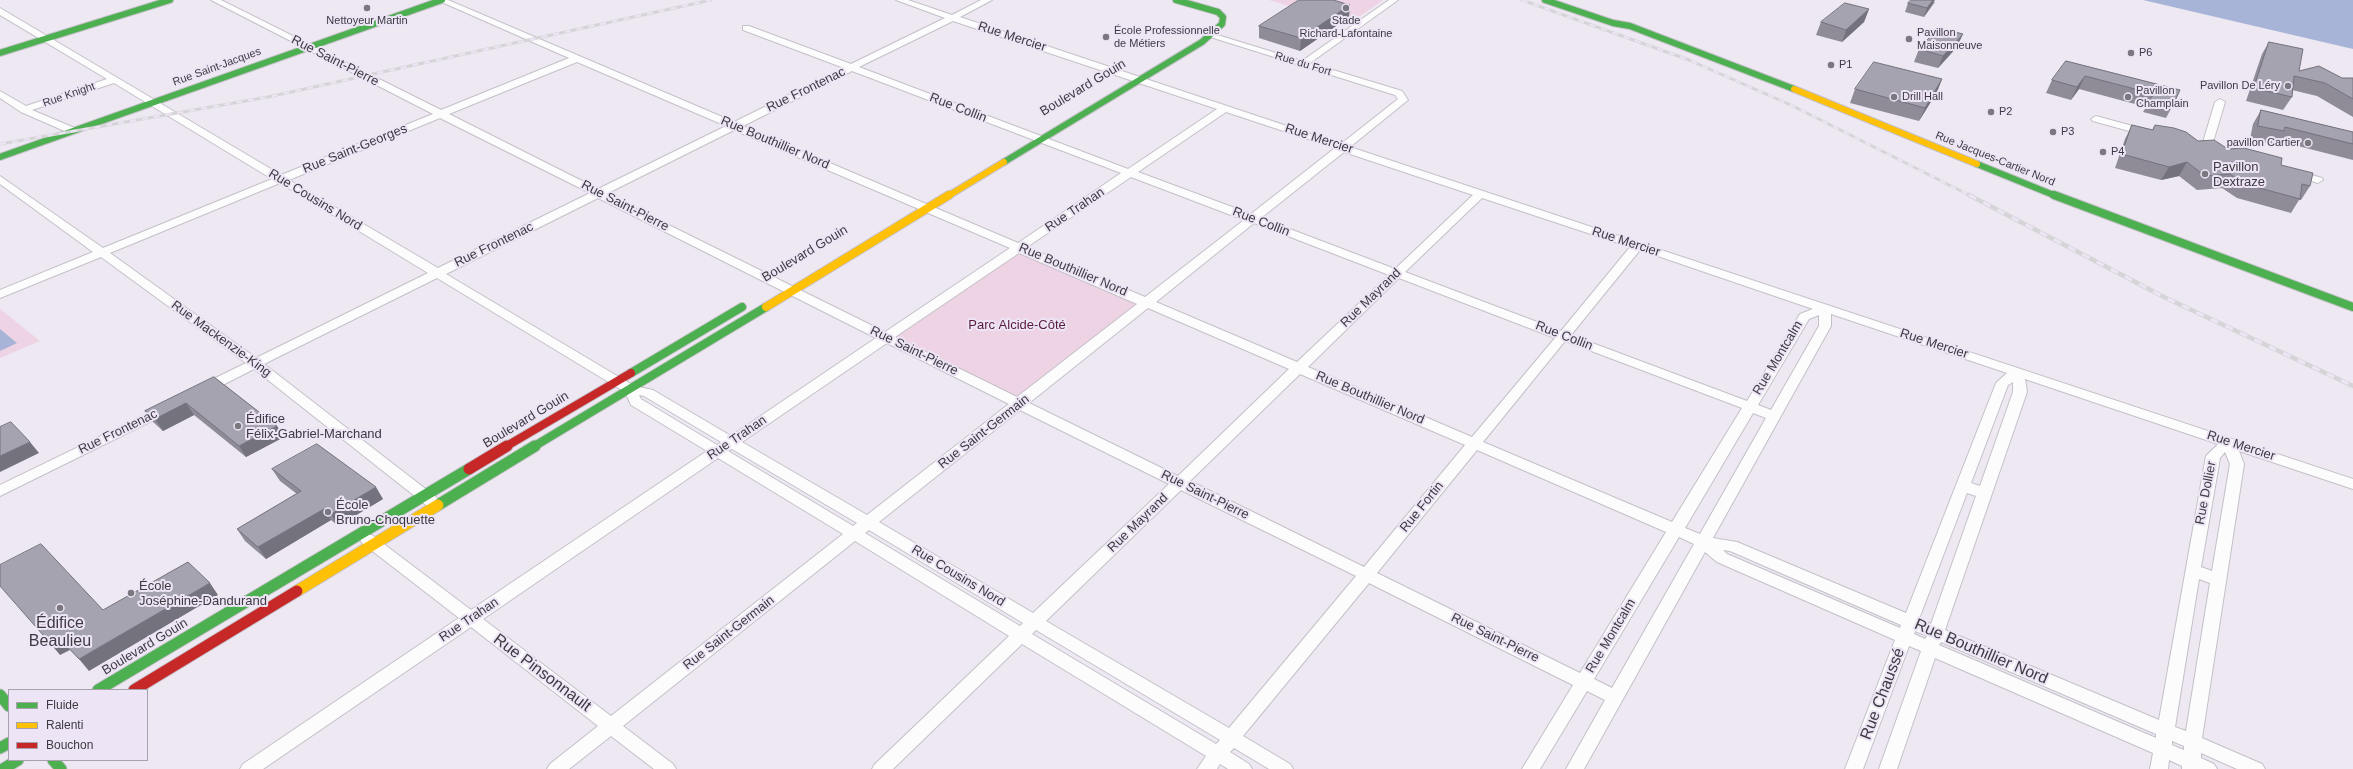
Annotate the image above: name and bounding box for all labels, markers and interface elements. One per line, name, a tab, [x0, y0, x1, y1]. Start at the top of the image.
marker: Nettoyeur Martin	[362, 3, 372, 13]
marker: Stade Richard-Lafontaine	[1341, 3, 1351, 13]
place label: Nettoyeur Martin	[326, 14, 408, 28]
place label: Stade Richard-Lafontaine	[1300, 14, 1392, 40]
street label: Rue Mercier	[976, 19, 1048, 55]
place label: École Professionnelle de Métiers	[1114, 24, 1220, 50]
place label: Pavillon Maisonneuve	[1917, 26, 1982, 52]
street label: Rue Saint-Pierre	[289, 32, 381, 90]
marker: École Professionnelle de Métiers	[1101, 32, 1111, 42]
marker: Pavillon Maisonneuve	[1904, 34, 1914, 44]
street label: Rue Saint-Jacques	[171, 45, 263, 89]
place label: P6	[2139, 46, 2152, 60]
marker: P6	[2126, 48, 2136, 58]
street label: Rue du Fort	[1273, 49, 1333, 79]
street label: Boulevard Gouin	[1037, 56, 1129, 120]
place label: P1	[1839, 58, 1852, 72]
marker: P1	[1826, 60, 1836, 70]
street label: Rue Frontenac	[764, 64, 848, 116]
place label: Pavillon De Léry	[2200, 79, 2280, 93]
street label: Rue Knight	[41, 80, 97, 110]
marker: Pavillon De Léry	[2283, 81, 2293, 91]
place label: Pavillon Champlain	[2136, 84, 2189, 110]
street label: Rue Collin	[927, 90, 989, 126]
place label: Drill Hall	[1902, 90, 1943, 104]
marker: Drill Hall	[1889, 92, 1899, 102]
marker: Pavillon Champlain	[2123, 92, 2133, 102]
place label: P2	[1999, 105, 2012, 119]
marker: P2	[1986, 107, 1996, 117]
street label: Rue Bouthillier Nord	[718, 113, 832, 173]
street label: Rue Saint-Georges	[300, 121, 410, 177]
street label: Rue Mercier	[1283, 121, 1355, 157]
place label: P3	[2061, 125, 2074, 139]
marker: P3	[2048, 127, 2058, 137]
street label: Rue Jacques-Cartier Nord	[1933, 129, 2057, 189]
place label: pavillon Cartier	[2227, 136, 2300, 150]
marker: pavillon Cartier	[2303, 138, 2313, 148]
place label: P4	[2111, 145, 2124, 159]
marker: P4	[2098, 147, 2108, 157]
place label: Pavillon Dextraze	[2213, 159, 2265, 190]
street label: Rue Cousins Nord	[265, 166, 365, 234]
marker: Pavillon Dextraze	[2200, 169, 2210, 179]
street label: Rue Saint-Pierre	[579, 177, 671, 235]
street label: Rue Trahan	[1042, 184, 1108, 236]
street label: Rue Collin	[1230, 204, 1292, 240]
street label: Rue Frontenac	[452, 219, 536, 271]
street label: Boulevard Gouin	[759, 222, 851, 286]
street label: Rue Mercier	[1590, 224, 1662, 260]
street label: Rue Bouthillier Nord	[1016, 240, 1130, 300]
street label: Rue Mayrand	[1338, 265, 1404, 331]
street label: Rue Mackenzie-King	[168, 297, 274, 381]
park label: Parc Alcide-Côté	[968, 317, 1066, 333]
street label: Rue Collin	[1533, 318, 1595, 354]
street label: Rue Montcalm	[1750, 318, 1806, 398]
street label: Rue Saint-Pierre	[867, 323, 961, 379]
street label: Rue Mercier	[1898, 326, 1970, 362]
street label: Rue Bouthillier Nord	[1313, 368, 1427, 428]
street label: Boulevard Gouin	[480, 388, 572, 452]
street label: Rue Saint-Germain	[935, 392, 1033, 472]
street label: Rue Frontenac	[76, 406, 160, 458]
place label: Édifice Félix-Gabriel-Marchand	[246, 411, 382, 442]
street label: Rue Trahan	[704, 412, 770, 464]
marker: Édifice Félix-Gabriel-Marchand	[233, 421, 243, 431]
street label: Rue Mercier	[2205, 428, 2277, 464]
street label: Rue Dollier	[2192, 460, 2220, 526]
street label: Rue Saint-Pierre	[1158, 467, 1252, 523]
street label: Rue Fortin	[1397, 479, 1447, 535]
street label: Rue Mayrand	[1105, 490, 1171, 556]
place label: École Bruno-Choquette	[336, 497, 435, 528]
marker: École Bruno-Choquette	[323, 507, 333, 517]
street label: Rue Cousins Nord	[908, 542, 1008, 610]
place label: École Joséphine-Dandurand	[139, 578, 267, 609]
marker: École Joséphine-Dandurand	[126, 588, 136, 598]
street label: Rue Saint-Germain	[680, 593, 778, 673]
street label: Rue Trahan	[436, 594, 502, 646]
street label: Rue Montcalm	[1583, 596, 1639, 676]
marker: Édifice Beaulieu	[55, 603, 65, 613]
street label: Rue Saint-Pierre	[1448, 610, 1542, 666]
place label: Édifice Beaulieu	[29, 614, 91, 652]
street label: Boulevard Gouin	[99, 615, 191, 679]
street label: Rue Bouthillier Nord	[1911, 615, 2051, 689]
street label: Rue Pinsonnault	[489, 630, 595, 716]
street label: Rue Chaussé	[1857, 645, 1909, 743]
legend	[8, 689, 148, 761]
text: Fluide	[46, 698, 79, 712]
text: Ralenti	[46, 718, 83, 732]
text: Bouchon	[46, 738, 93, 752]

